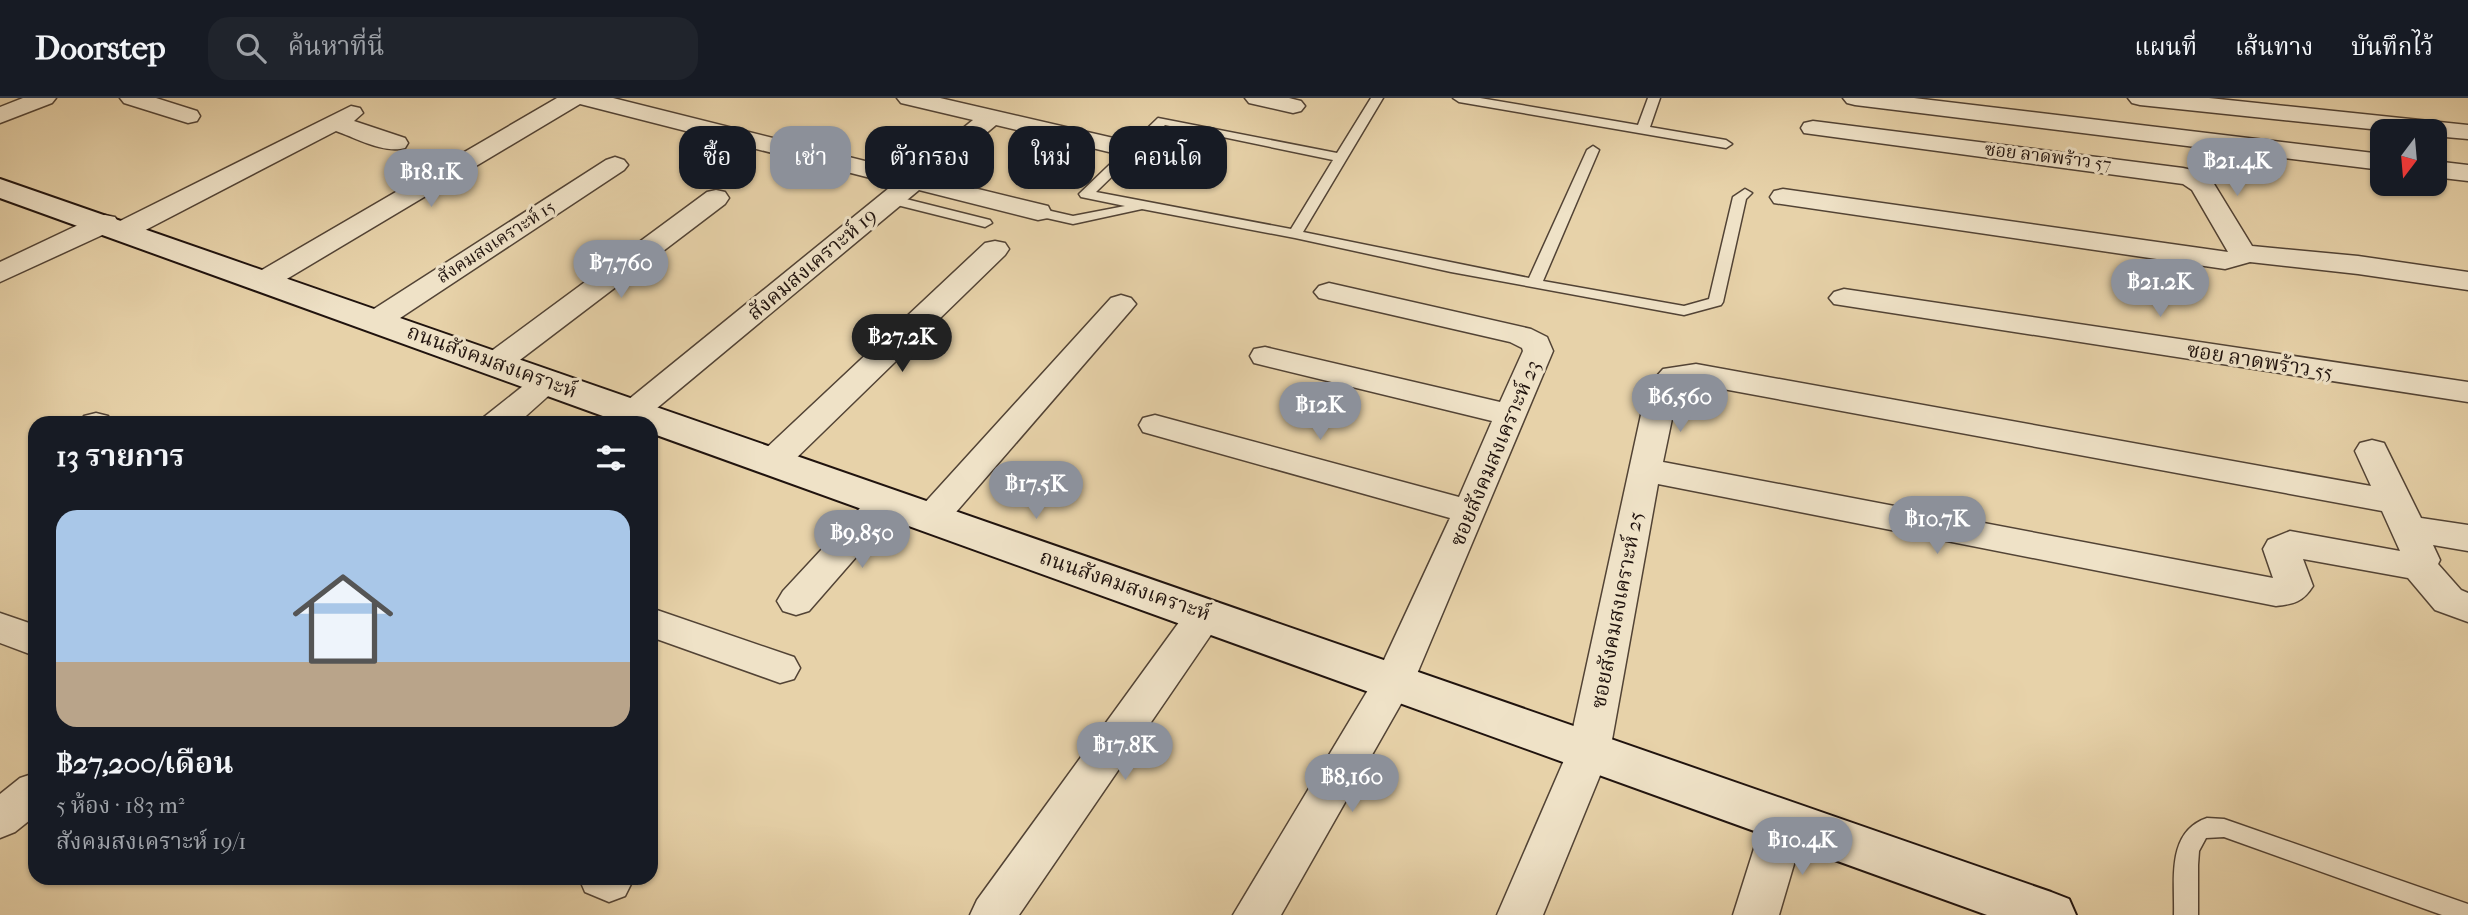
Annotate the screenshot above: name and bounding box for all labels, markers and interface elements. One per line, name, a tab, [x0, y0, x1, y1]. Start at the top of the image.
search box	[208, 17, 698, 80]
text: Doorstep	[35, 29, 166, 68]
icon: search	[232, 29, 270, 67]
text: ค้นหาที่นี่	[288, 31, 384, 62]
text: แผนที่	[2134, 33, 2197, 61]
text: เส้นทาง	[2235, 33, 2313, 61]
text: บันทึกไว้	[2351, 33, 2433, 61]
north arrow	[2370, 119, 2446, 196]
map controls	[2370, 119, 2447, 196]
chip: ซื้อ	[679, 126, 756, 189]
chip: เช่า	[770, 126, 851, 189]
chip: ตัวกรอง	[865, 126, 994, 189]
chip: ใหม่	[1008, 126, 1095, 189]
chip: คอนโด	[1109, 126, 1227, 189]
street label: ซอย ลาดพร้าว 57	[1983, 139, 2113, 175]
pin: ฿21.4K	[2180, 139, 2294, 198]
text: ฿21.4K	[2203, 147, 2271, 174]
pin: ฿18.1K	[374, 150, 488, 209]
text: ฿18.1K	[400, 158, 462, 185]
street label: สังคมสงเคราะห์ 15	[432, 195, 559, 288]
street label: สังคมสงเคราะห์ 19	[742, 202, 881, 325]
pin: ฿7,760	[564, 240, 678, 300]
text: ฿7,760	[589, 249, 653, 276]
pin: ฿21.2K	[2103, 260, 2217, 319]
text: ฿21.2K	[2127, 268, 2193, 295]
pin: ฿27.2K	[845, 314, 959, 374]
street label: ถนนสังคมสงเคราะห์	[404, 318, 581, 403]
text: ฿27.2K	[868, 323, 936, 350]
street label: ซอย ลาดพร้าว 55	[2185, 338, 2335, 384]
street label: ซอยสังคมสงเคราะห์ 23	[1444, 356, 1545, 550]
pin: ฿6,560	[1623, 374, 1737, 434]
pin: ฿12K	[1279, 382, 1361, 442]
text: ฿6,560	[1648, 383, 1712, 410]
text: ฿12K	[1295, 391, 1345, 418]
text: 13 รายการ	[56, 439, 184, 474]
icon: filters	[592, 439, 630, 477]
pin: ฿17.5K	[979, 462, 1093, 521]
text: ฿17.5K	[1005, 470, 1067, 497]
pin: ฿10.7K	[1880, 496, 1994, 556]
text: ฿10.7K	[1905, 505, 1969, 532]
street label: ซอยสังคมสงเคราะห์ 25	[1585, 509, 1648, 711]
pin: ฿9,850	[805, 510, 919, 570]
text: ฿9,850	[830, 519, 894, 546]
street label: ถนนสังคมสงเคราะห์	[1037, 544, 1214, 626]
icon: home	[280, 556, 406, 682]
pin: ฿17.8K	[1068, 722, 1182, 782]
text: ฿17.8K	[1093, 731, 1157, 758]
text: ฿27,200/เดือน	[56, 746, 233, 781]
pin: ฿8,160	[1295, 754, 1409, 814]
text: ฿8,160	[1321, 763, 1383, 790]
text: 5 ห้อง · 183 m²	[56, 792, 184, 819]
pin: ฿10.4K	[1745, 818, 1859, 877]
text: ฿10.4K	[1768, 826, 1836, 853]
text: สังคมสงเคราะห์ 19/1	[56, 828, 246, 855]

